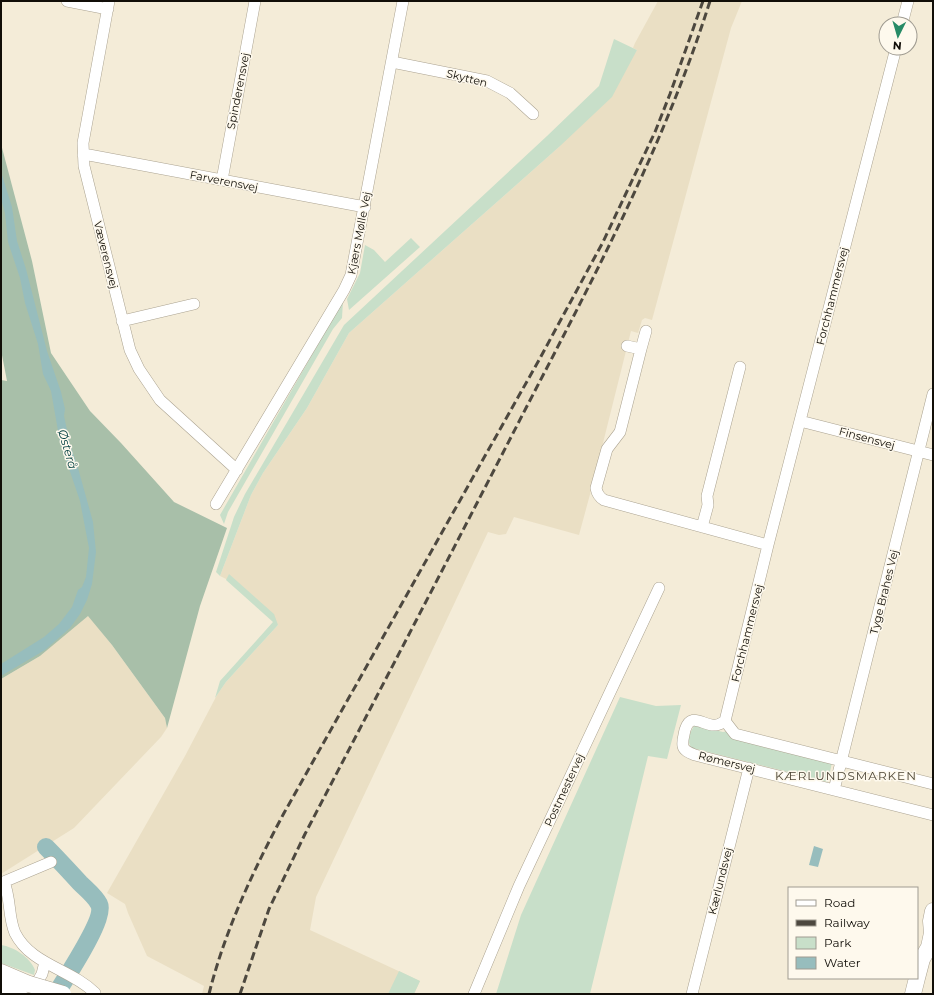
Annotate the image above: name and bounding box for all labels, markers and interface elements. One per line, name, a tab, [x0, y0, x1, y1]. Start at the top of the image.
north arrow	[878, 16, 918, 56]
text: N	[892, 39, 902, 53]
street label: Spinderensvej	[224, 52, 252, 130]
street label: Skytten	[445, 66, 489, 90]
street label: Farverensvej	[189, 168, 259, 194]
street label: Kjærs Mølle Vej	[344, 191, 374, 275]
street label: Væverensvej	[91, 220, 121, 290]
street label: Forchhammersvej	[813, 246, 851, 346]
street label: Finsensvej	[837, 424, 897, 452]
water label: Østerå	[55, 427, 81, 471]
street label: Tyge Brahes Vej	[867, 548, 901, 636]
street label: Forchhammersvej	[728, 583, 766, 683]
street label: Rømersvej	[697, 748, 757, 776]
street label: Postmestervej	[541, 751, 587, 829]
district label: KÆRLUNDSMARKEN	[775, 768, 917, 783]
street label: Kærlundsvej	[705, 846, 735, 916]
legend	[788, 887, 918, 979]
text: Road	[824, 895, 855, 910]
text: Railway	[824, 915, 870, 930]
text: Park	[824, 935, 852, 950]
text: Water	[824, 955, 861, 970]

